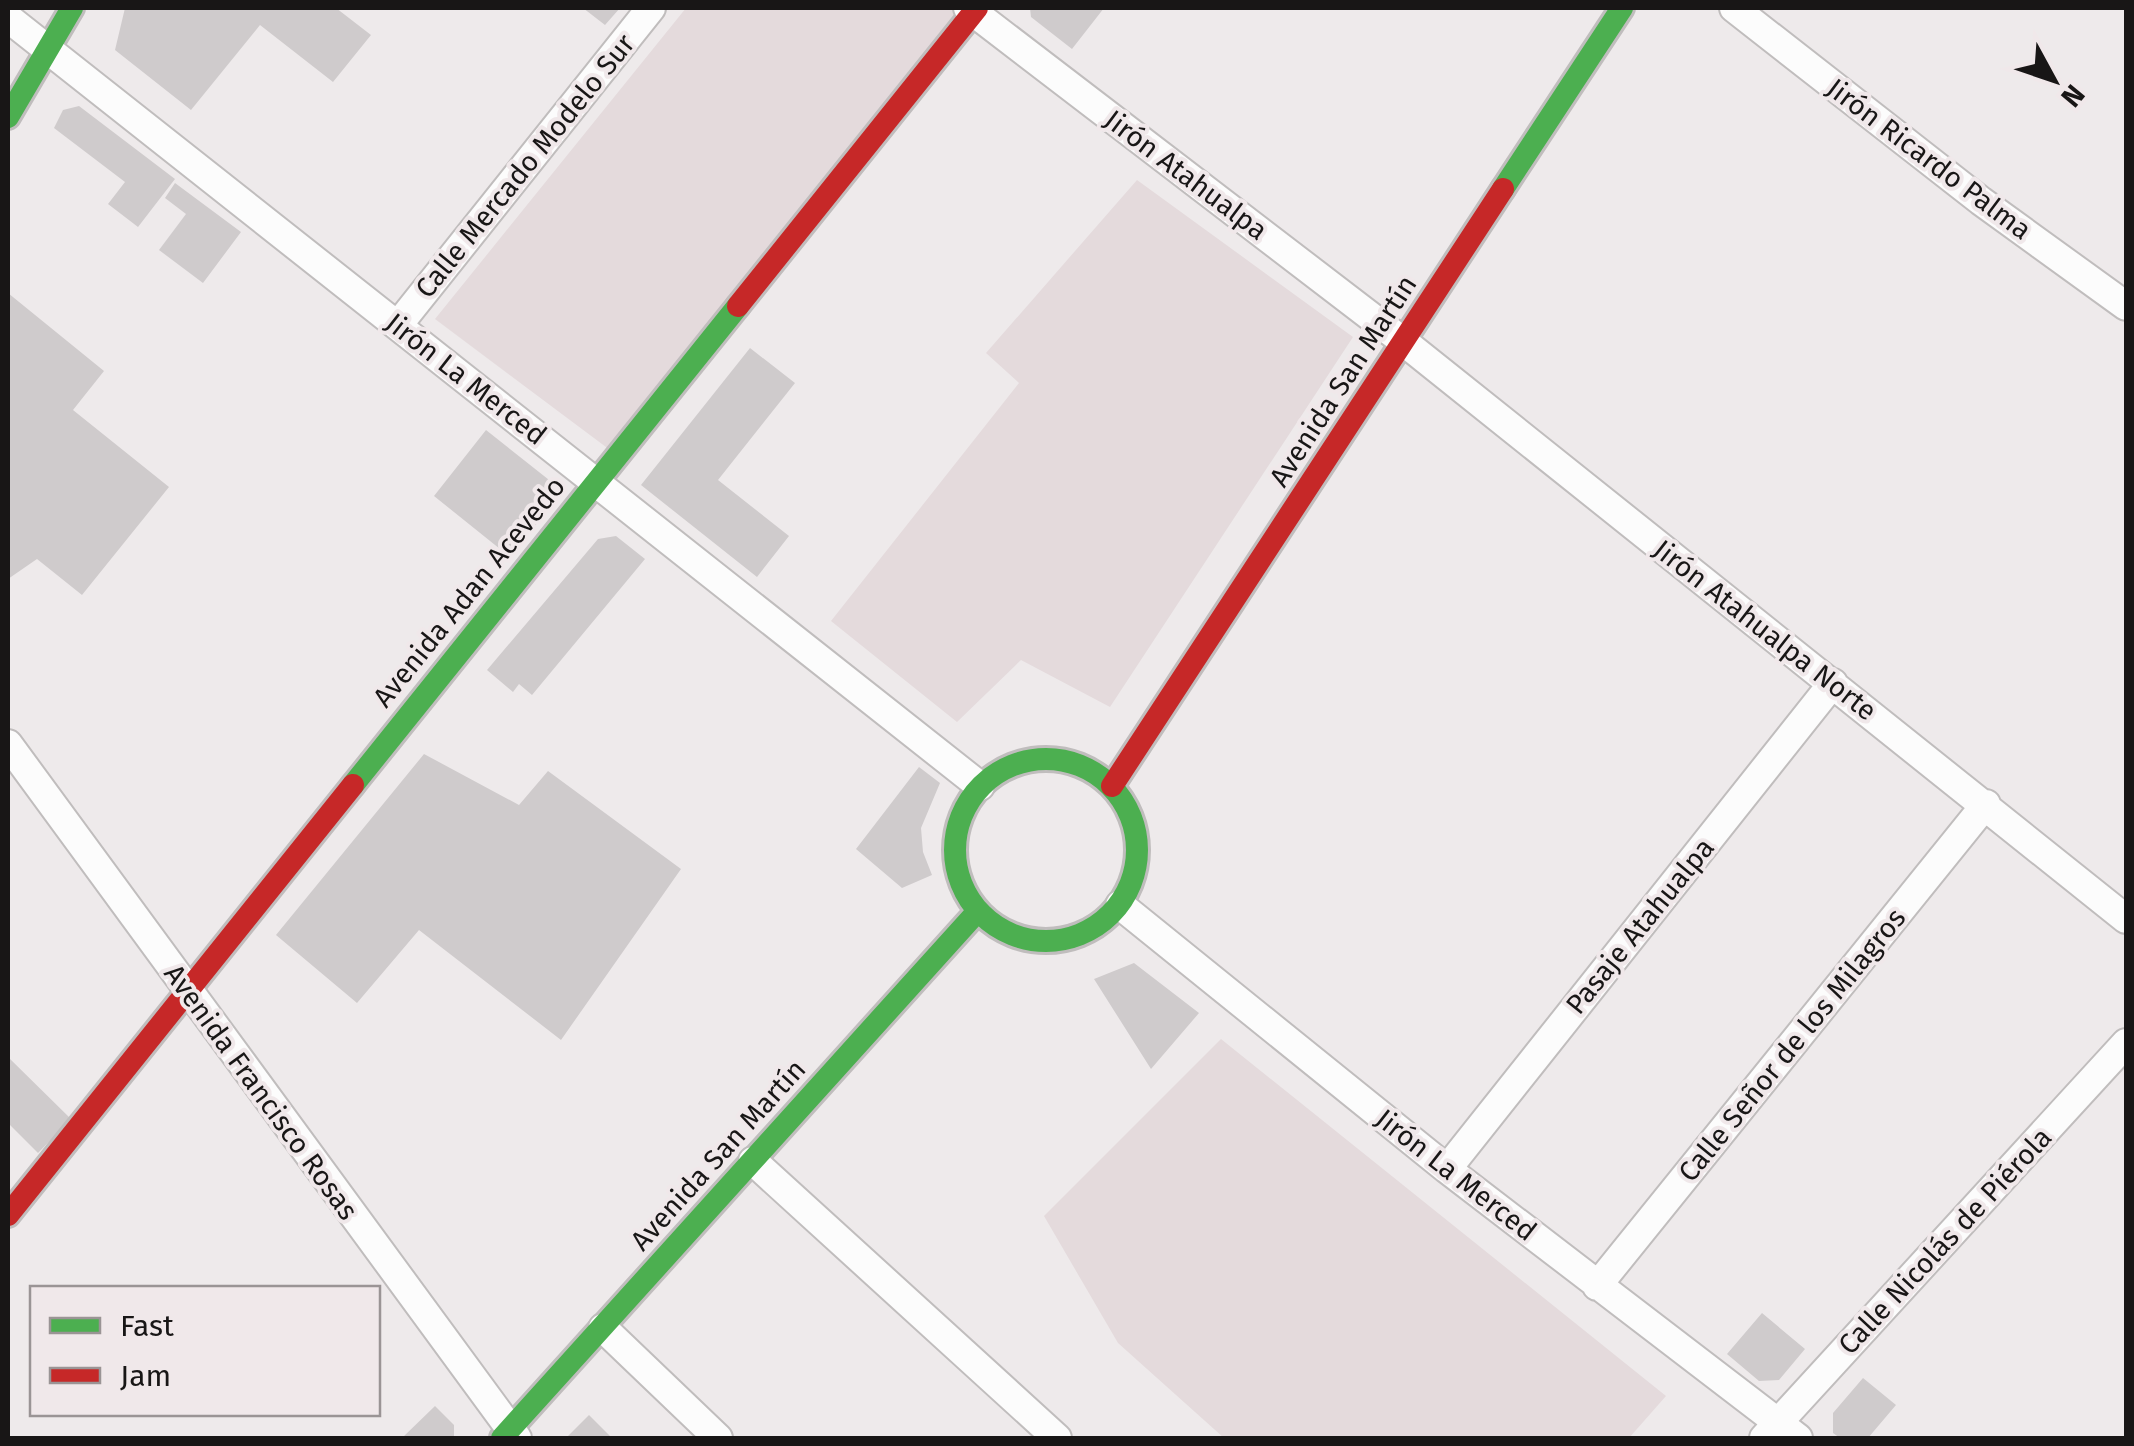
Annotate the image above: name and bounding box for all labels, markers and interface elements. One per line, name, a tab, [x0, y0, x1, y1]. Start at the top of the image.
street label: Calle Mercado Modelo Sur	[408, 27, 642, 304]
north arrow	[2004, 30, 2104, 130]
street label: Jirón Ricardo Palma	[1820, 71, 2038, 247]
text: N	[2054, 78, 2091, 113]
street label: Jirón Atahualpa	[1098, 103, 1274, 247]
street label: Avenida San Martín	[1262, 269, 1424, 493]
street label: Jirón La Merced	[379, 306, 553, 452]
street label: Avenida Adan Acevedo	[366, 470, 572, 714]
street label: Jirón Atahualpa Norte	[1647, 533, 1883, 727]
street label: Pasaje Atahualpa	[1559, 831, 1721, 1021]
street label: Calle Señor de los Milagros	[1672, 902, 1912, 1188]
street label: Avenida Francisco Rosas	[157, 958, 365, 1226]
street label: Avenida San Martín	[624, 1053, 812, 1257]
street label: Jirón La Merced	[1369, 1102, 1543, 1248]
street label: Calle Nicolás de Piérola	[1831, 1121, 2059, 1361]
legend	[30, 1286, 380, 1416]
text: Fast	[120, 1308, 174, 1344]
text: Jam	[120, 1358, 171, 1394]

